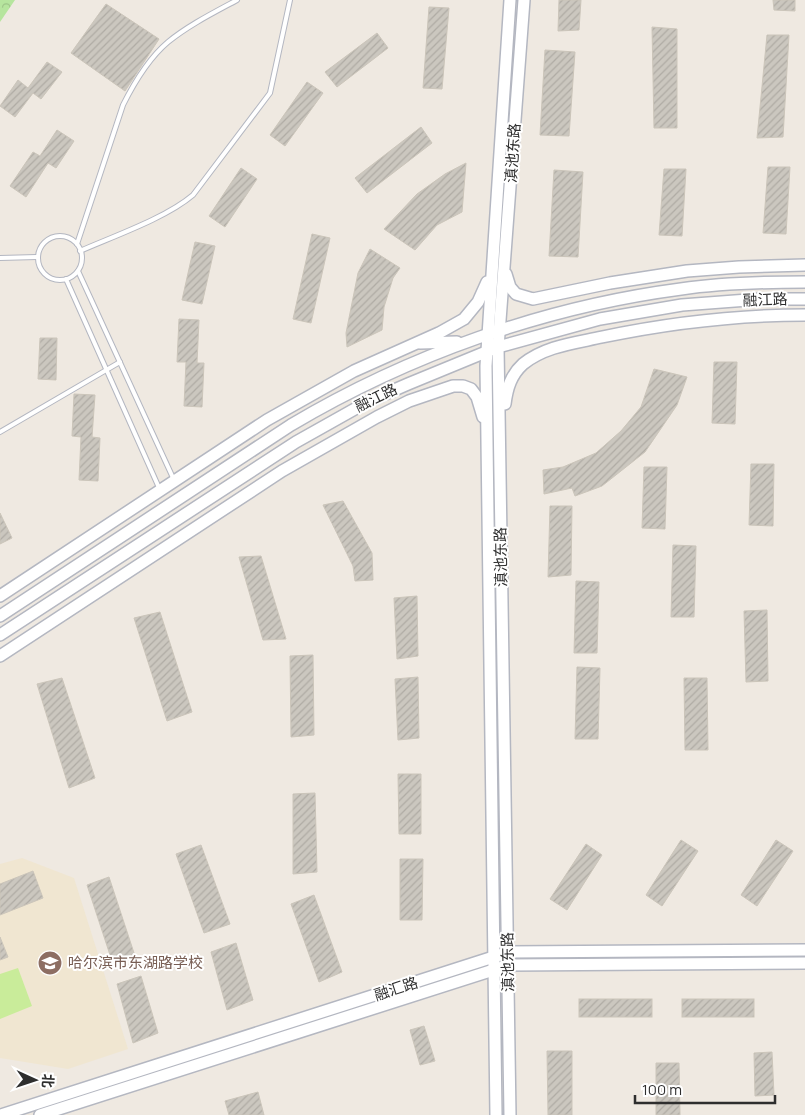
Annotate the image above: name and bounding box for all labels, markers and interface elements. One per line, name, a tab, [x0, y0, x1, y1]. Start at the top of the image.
street label: 滇池东路	[500, 122, 525, 184]
street label: 融江路	[742, 288, 788, 311]
street label: 融江路	[351, 378, 401, 417]
street label: 滇池东路	[489, 527, 512, 587]
street label: 滇池东路	[496, 932, 519, 992]
school or university icon: 哈尔滨市东湖路学校	[37, 950, 63, 976]
place label: 哈尔滨市东湖路学校	[68, 952, 203, 973]
street label: 融汇路	[371, 972, 420, 1005]
north arrow	[10, 1055, 60, 1105]
scale bar	[635, 1072, 775, 1104]
text: 北	[39, 1073, 58, 1088]
text: 100 m	[642, 1079, 682, 1100]

